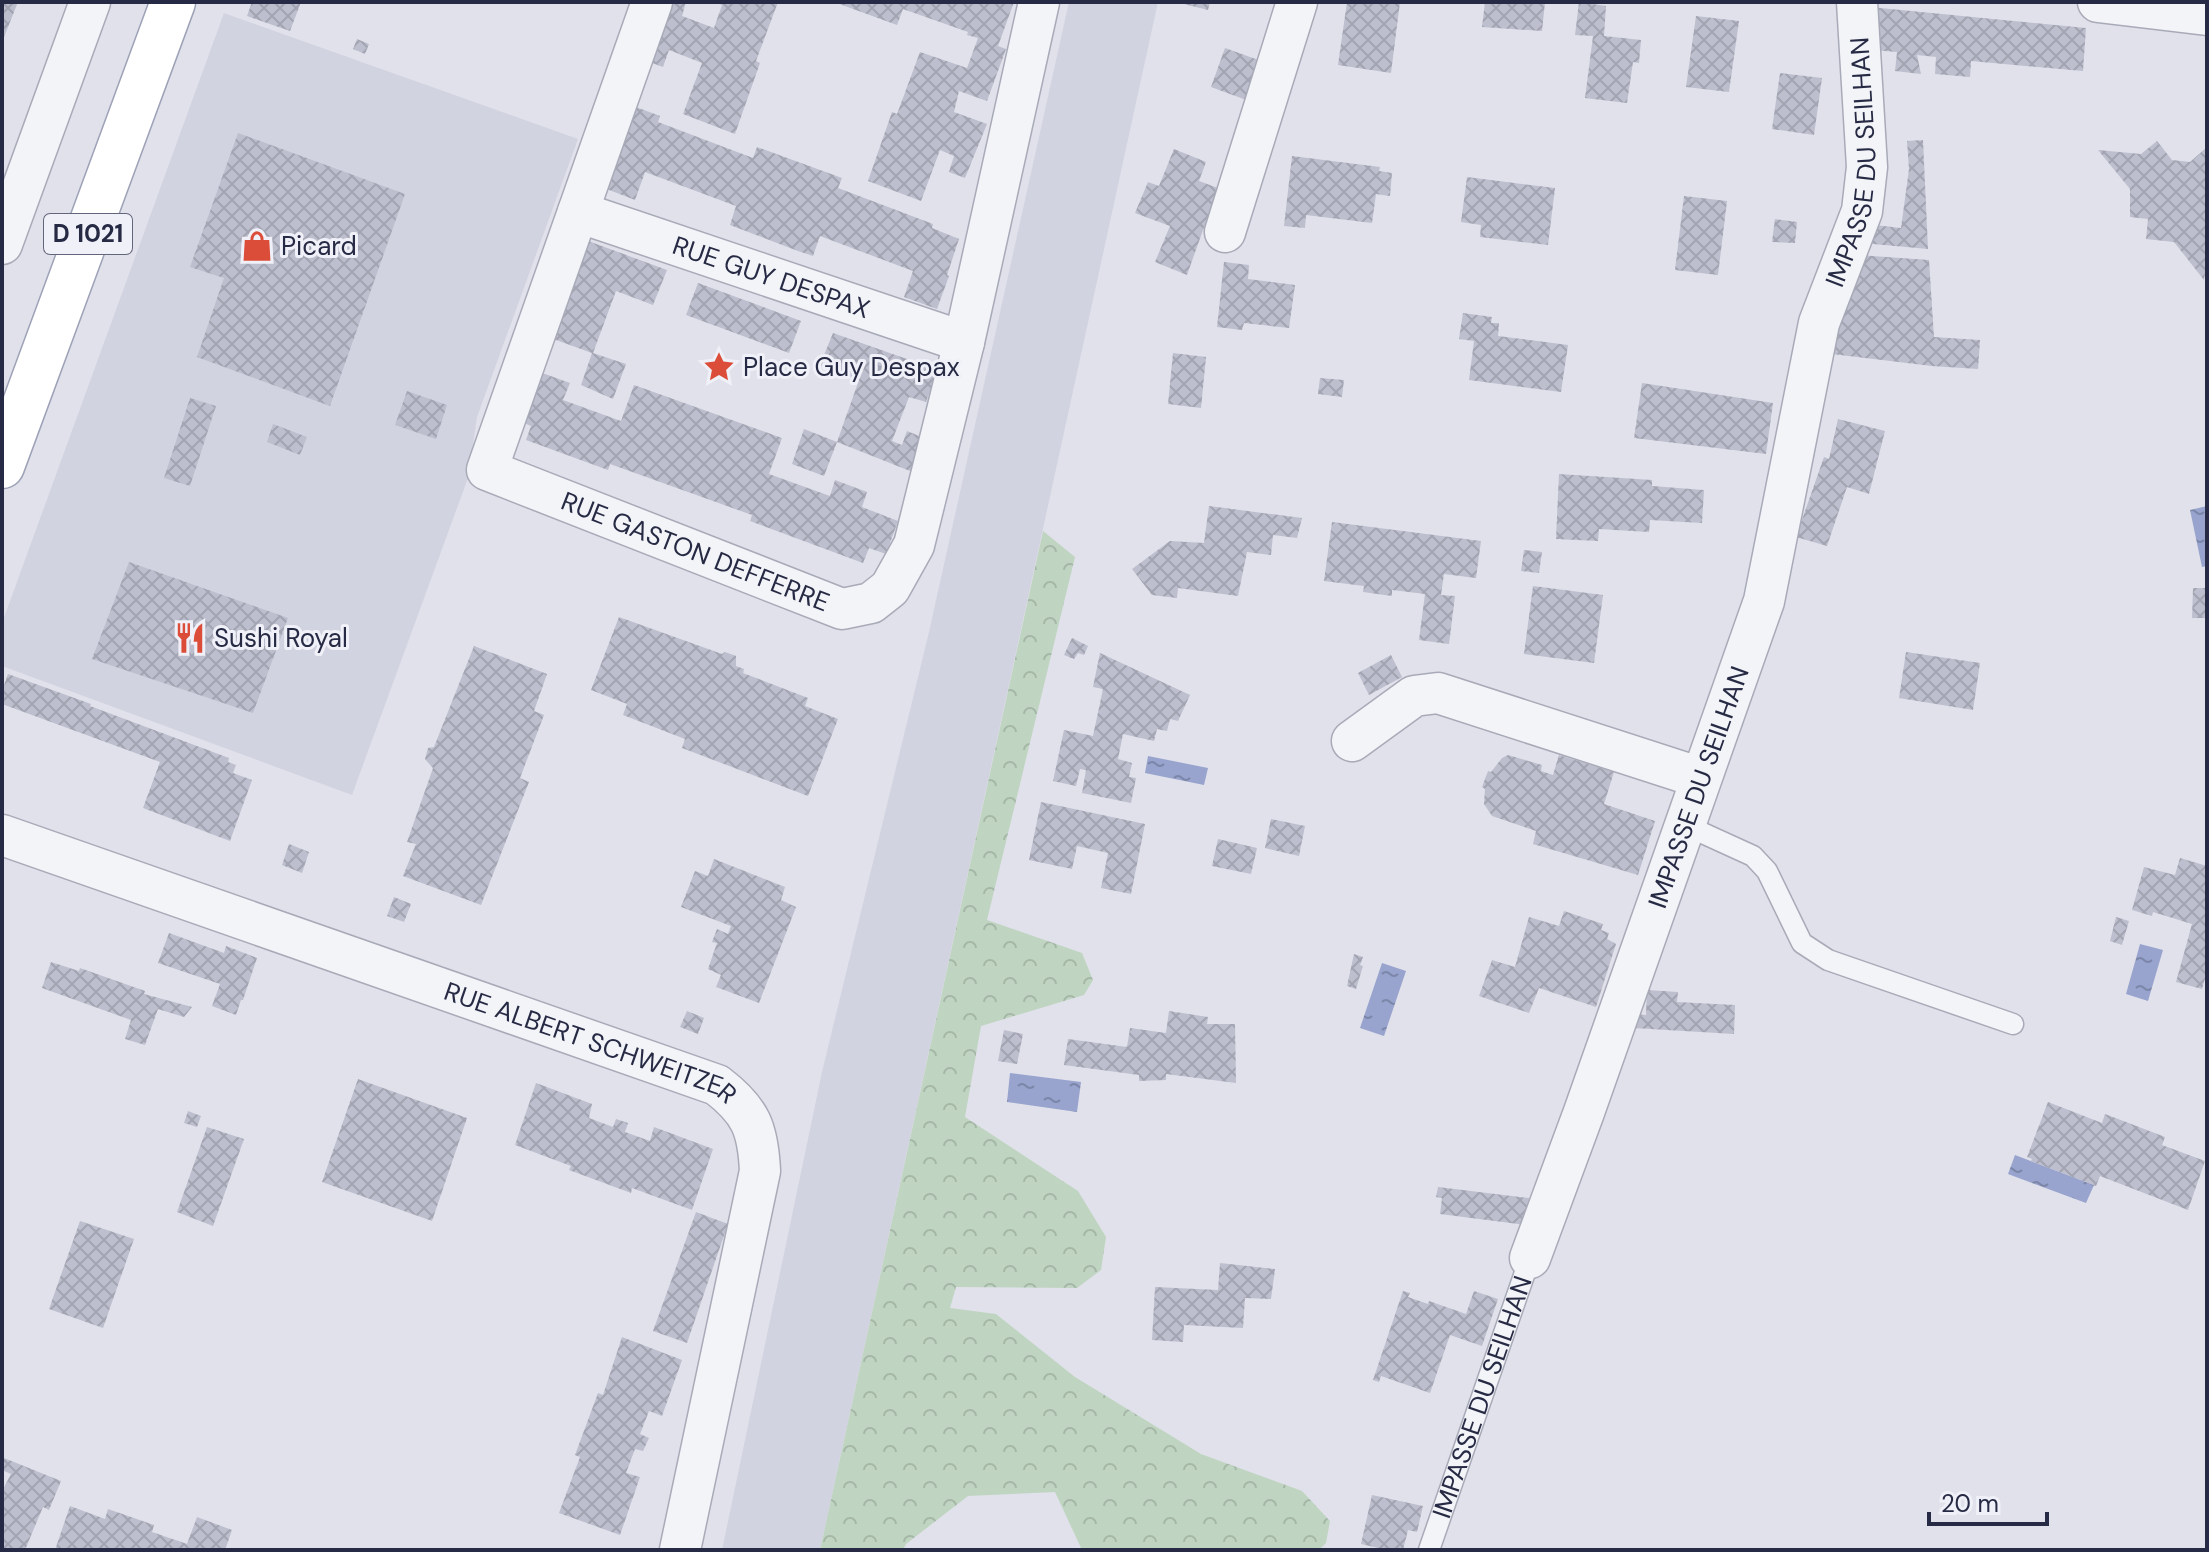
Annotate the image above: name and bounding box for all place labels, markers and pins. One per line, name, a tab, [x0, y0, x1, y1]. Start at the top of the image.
shop icon: Picard	[240, 229, 274, 263]
place label: Picard	[281, 229, 357, 263]
place icon: Place Guy Despax	[702, 350, 736, 384]
place label: Place Guy Despax	[743, 350, 960, 384]
restaurant icon: Sushi Royal	[173, 621, 207, 655]
place label: Sushi Royal	[214, 621, 348, 655]

